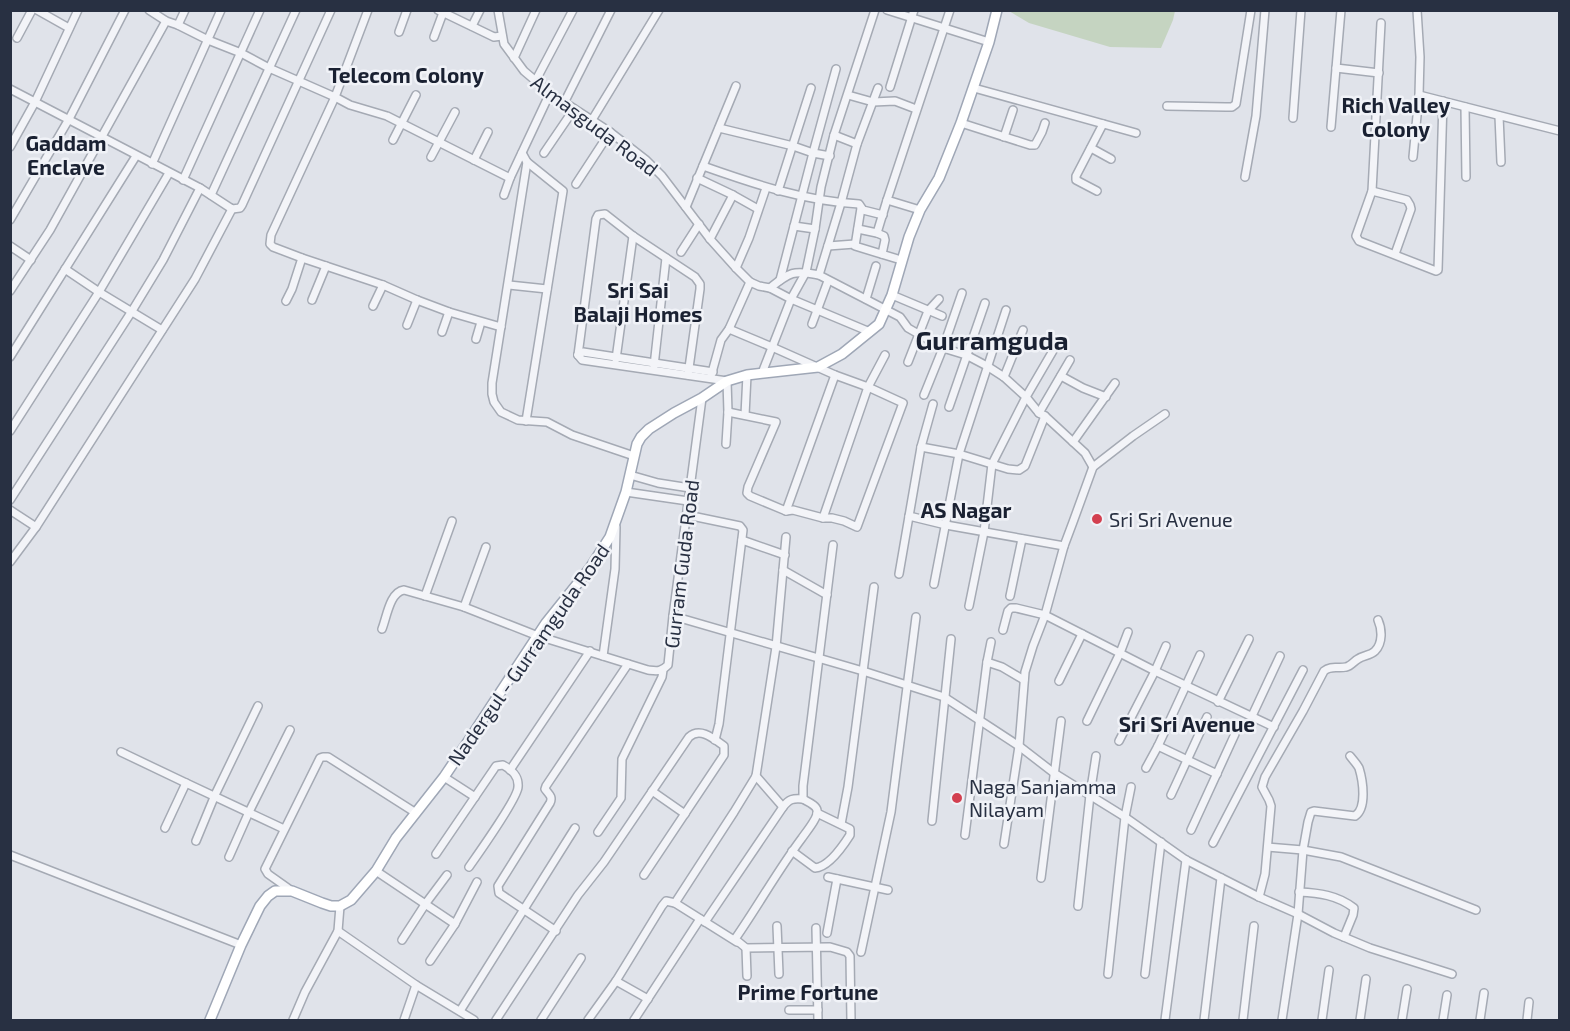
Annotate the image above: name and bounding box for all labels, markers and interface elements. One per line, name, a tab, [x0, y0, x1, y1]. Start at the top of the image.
district label: Telecom Colony	[328, 62, 484, 88]
street label: Almasguda Road	[527, 70, 663, 180]
district label: Rich Valley Colony	[1342, 92, 1451, 142]
district label: Gaddam Enclave	[25, 130, 107, 179]
district label: Sri Sai Balaji Homes	[574, 277, 702, 326]
district label: Gurramguda	[916, 324, 1068, 355]
street label: Gurram Guda Road	[659, 478, 703, 650]
district label: AS Nagar	[921, 497, 1011, 522]
place label: Sri Sri Avenue	[1109, 507, 1233, 531]
marker: Sri Sri Avenue	[1090, 512, 1104, 526]
street label: Nadergul - Gurramguda Road	[442, 539, 614, 769]
district label: Sri Sri Avenue	[1119, 711, 1255, 736]
place label: Naga Sanjamma Nilayam	[969, 774, 1116, 821]
marker: Naga Sanjamma Nilayam	[950, 791, 964, 805]
district label: Prime Fortune	[738, 979, 879, 1004]

